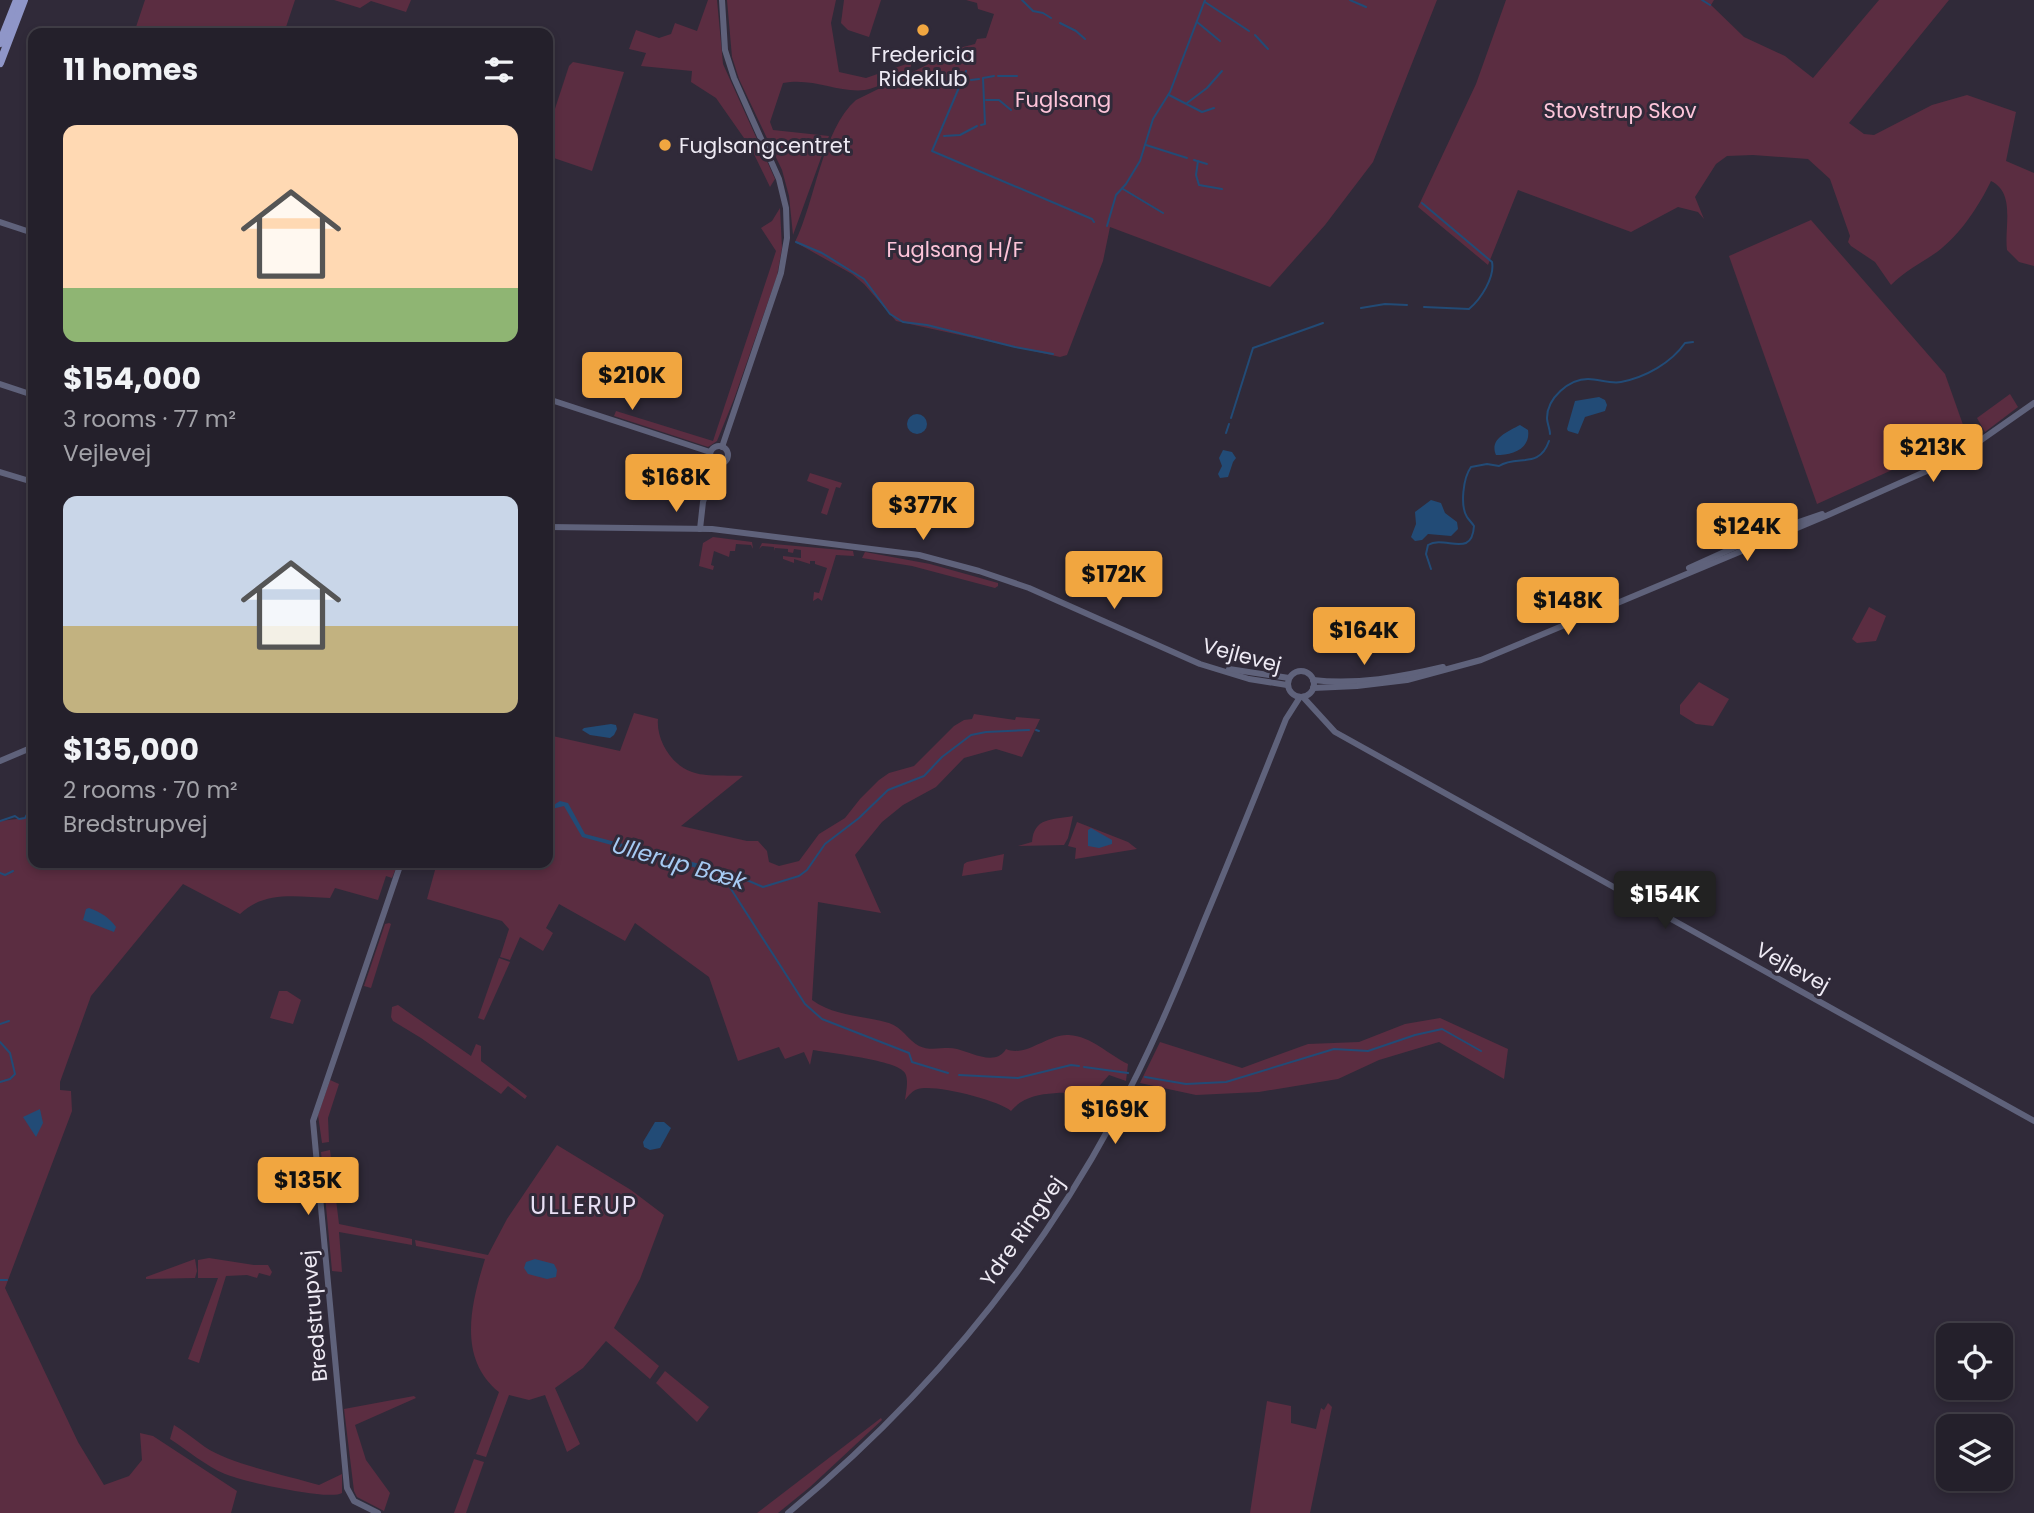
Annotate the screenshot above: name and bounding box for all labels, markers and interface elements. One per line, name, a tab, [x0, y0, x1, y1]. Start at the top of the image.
marker: Fredericia Rideklub	[915, 22, 931, 38]
place label: Fredericia Rideklub	[871, 40, 975, 93]
text: 11 homes	[63, 48, 198, 91]
icon: filters	[480, 51, 518, 89]
park label: Fuglsang	[1015, 85, 1111, 114]
park label: Stovstrup Skov	[1543, 96, 1697, 125]
place label: Fuglsangcentret	[679, 131, 851, 160]
marker: Fuglsangcentret	[657, 137, 673, 153]
icon: home	[228, 171, 354, 297]
park label: Fuglsang H/F	[887, 235, 1023, 264]
pin: $210K	[583, 352, 681, 412]
text: $154,000	[63, 357, 201, 400]
text: $210K	[598, 359, 666, 391]
text: 3 rooms · 77 m²	[63, 403, 236, 435]
pin: $213K	[1884, 424, 1982, 484]
text: $213K	[1900, 431, 1966, 463]
text: Vejlevej	[63, 437, 151, 469]
pin: $168K	[627, 454, 725, 514]
text: $168K	[641, 461, 711, 493]
pin: $377K	[874, 482, 972, 542]
text: $377K	[888, 489, 958, 521]
pin: $124K	[1698, 504, 1796, 563]
text: $124K	[1713, 510, 1781, 542]
icon: home	[228, 542, 354, 668]
pin: $172K	[1065, 552, 1163, 611]
text: $172K	[1081, 558, 1147, 590]
pin: $148K	[1519, 578, 1617, 637]
text: $148K	[1533, 584, 1603, 616]
pin: $164K	[1315, 608, 1413, 667]
text: $164K	[1329, 614, 1399, 646]
street label: Vejlevej	[1199, 631, 1285, 679]
text: $135,000	[63, 728, 199, 771]
text: 2 rooms · 70 m²	[63, 774, 238, 806]
text: Bredstrupvej	[63, 808, 208, 840]
water label: Ullerup Bæk	[608, 829, 751, 898]
pin: $154K	[1616, 872, 1714, 931]
text: $154K	[1630, 878, 1700, 910]
street label: Vejlevej	[1751, 935, 1835, 999]
pin: $169K	[1066, 1086, 1164, 1146]
text: $169K	[1081, 1093, 1149, 1125]
pin: $135K	[259, 1158, 357, 1217]
text: $135K	[274, 1164, 342, 1196]
street label: Ydre Ringvej	[973, 1170, 1071, 1292]
district label: ULLERUP	[530, 1189, 638, 1222]
street label: Bredstrupvej	[294, 1249, 334, 1383]
map controls	[1936, 1323, 2013, 1491]
button: locate	[1936, 1323, 2013, 1400]
button: layers	[1936, 1414, 2013, 1491]

